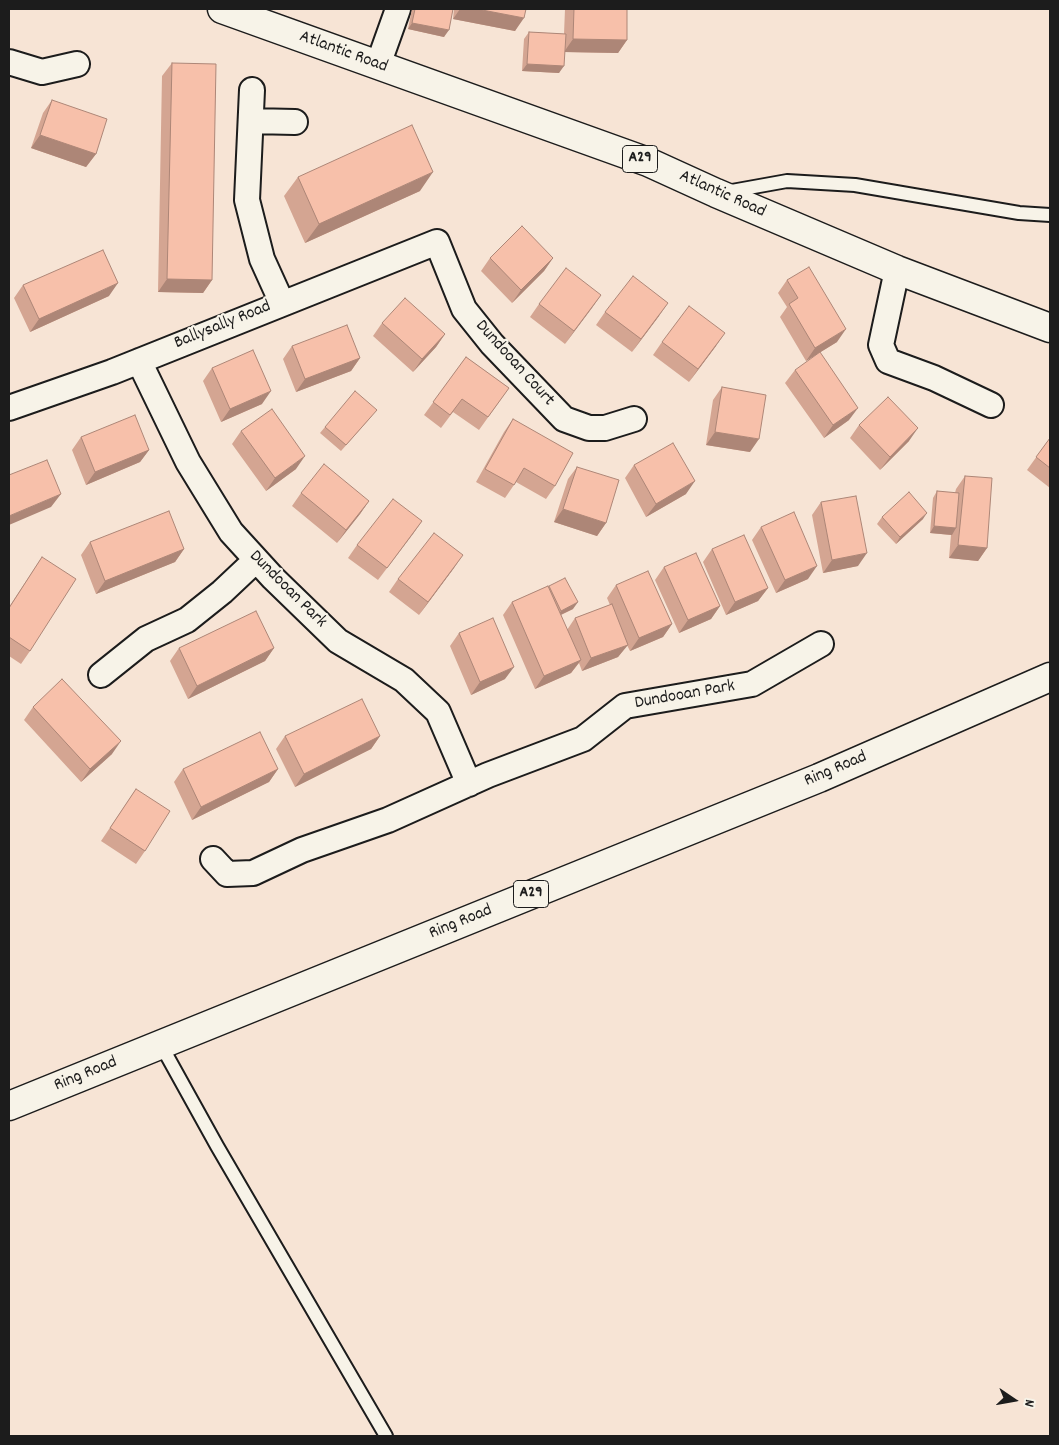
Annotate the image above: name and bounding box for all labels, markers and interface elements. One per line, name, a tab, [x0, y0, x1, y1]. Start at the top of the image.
street label: Atlantic Road	[296, 27, 390, 79]
road number: A29	[622, 146, 658, 172]
street label: Atlantic Road	[675, 166, 769, 224]
street label: Ballysally Road	[171, 297, 275, 355]
street label: Dundooan Court	[470, 316, 558, 412]
street label: Dundooan Park	[244, 547, 330, 633]
street label: Dundooan Park	[633, 677, 737, 715]
street label: Ring Road	[801, 747, 871, 793]
road number: A29	[514, 881, 548, 908]
street label: Ring Road	[426, 901, 496, 945]
street label: Ring Road	[51, 1053, 121, 1097]
north arrow	[989, 1375, 1039, 1425]
text: N	[1018, 1398, 1039, 1409]

